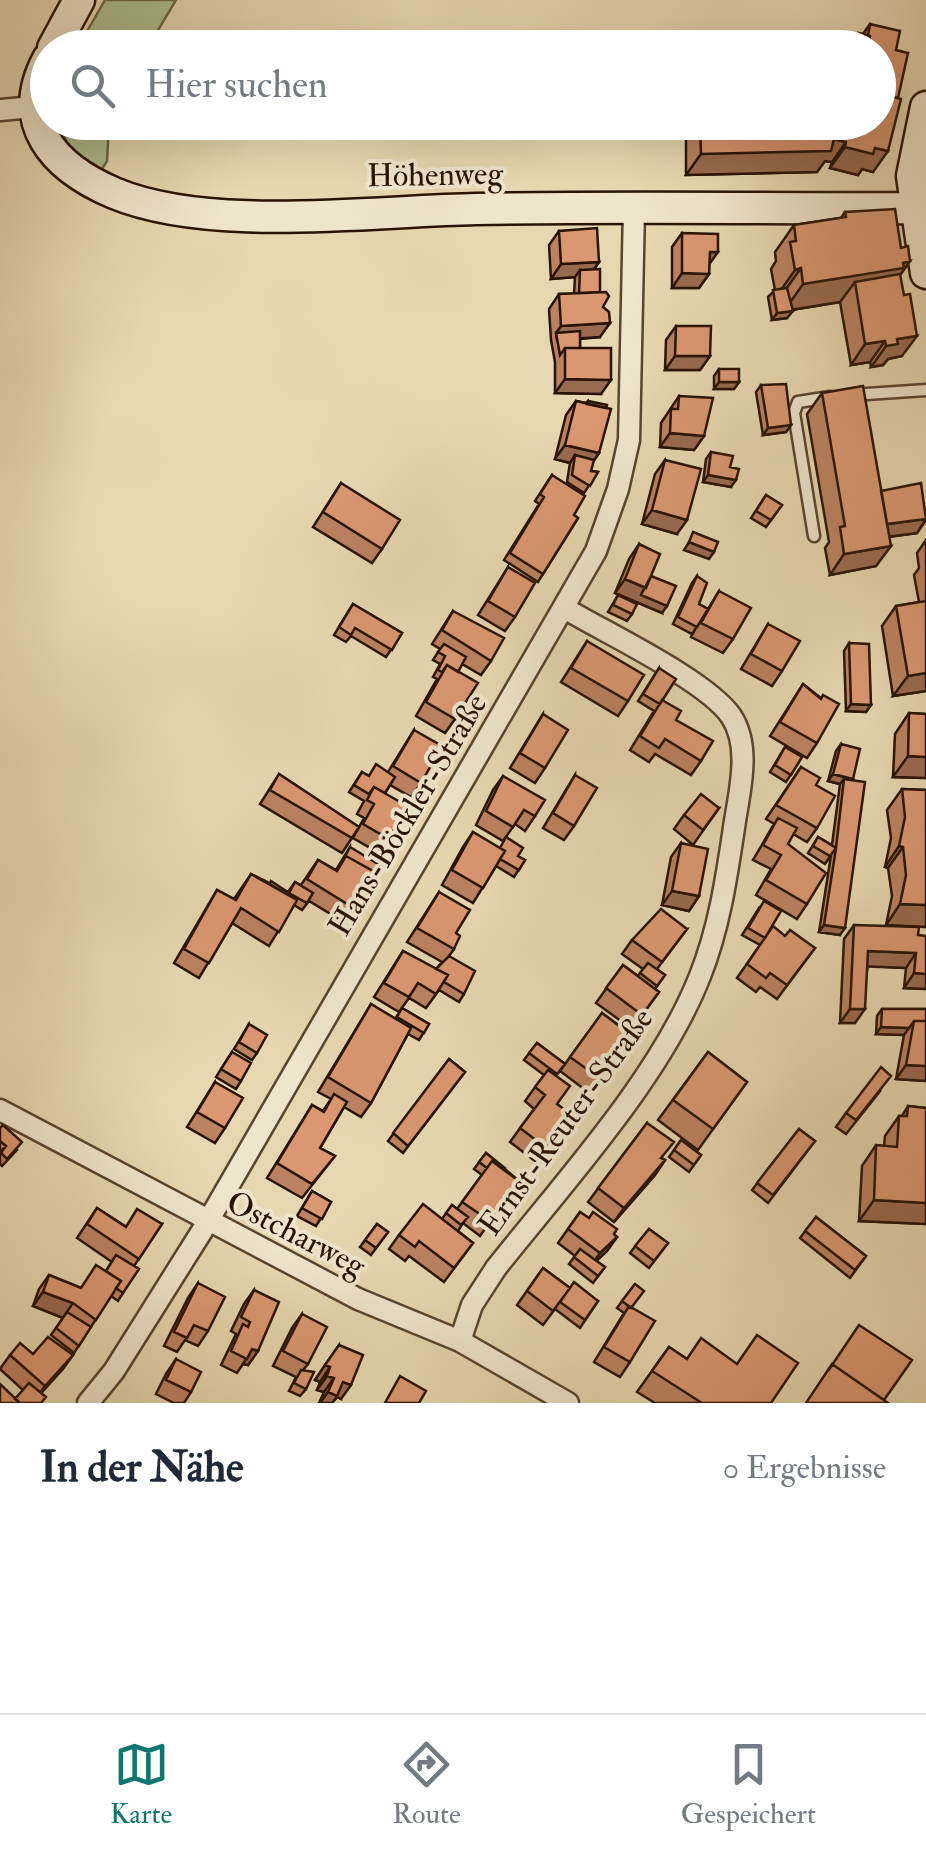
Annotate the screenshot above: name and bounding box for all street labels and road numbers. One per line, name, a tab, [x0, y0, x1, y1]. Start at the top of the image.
street label: Höhenweg	[367, 154, 505, 196]
street label: Hans-Böckler-Straße	[320, 687, 496, 943]
street label: Ernst-Reuter-Straße	[470, 1000, 662, 1244]
street label: Ostcharweg	[220, 1182, 373, 1287]

